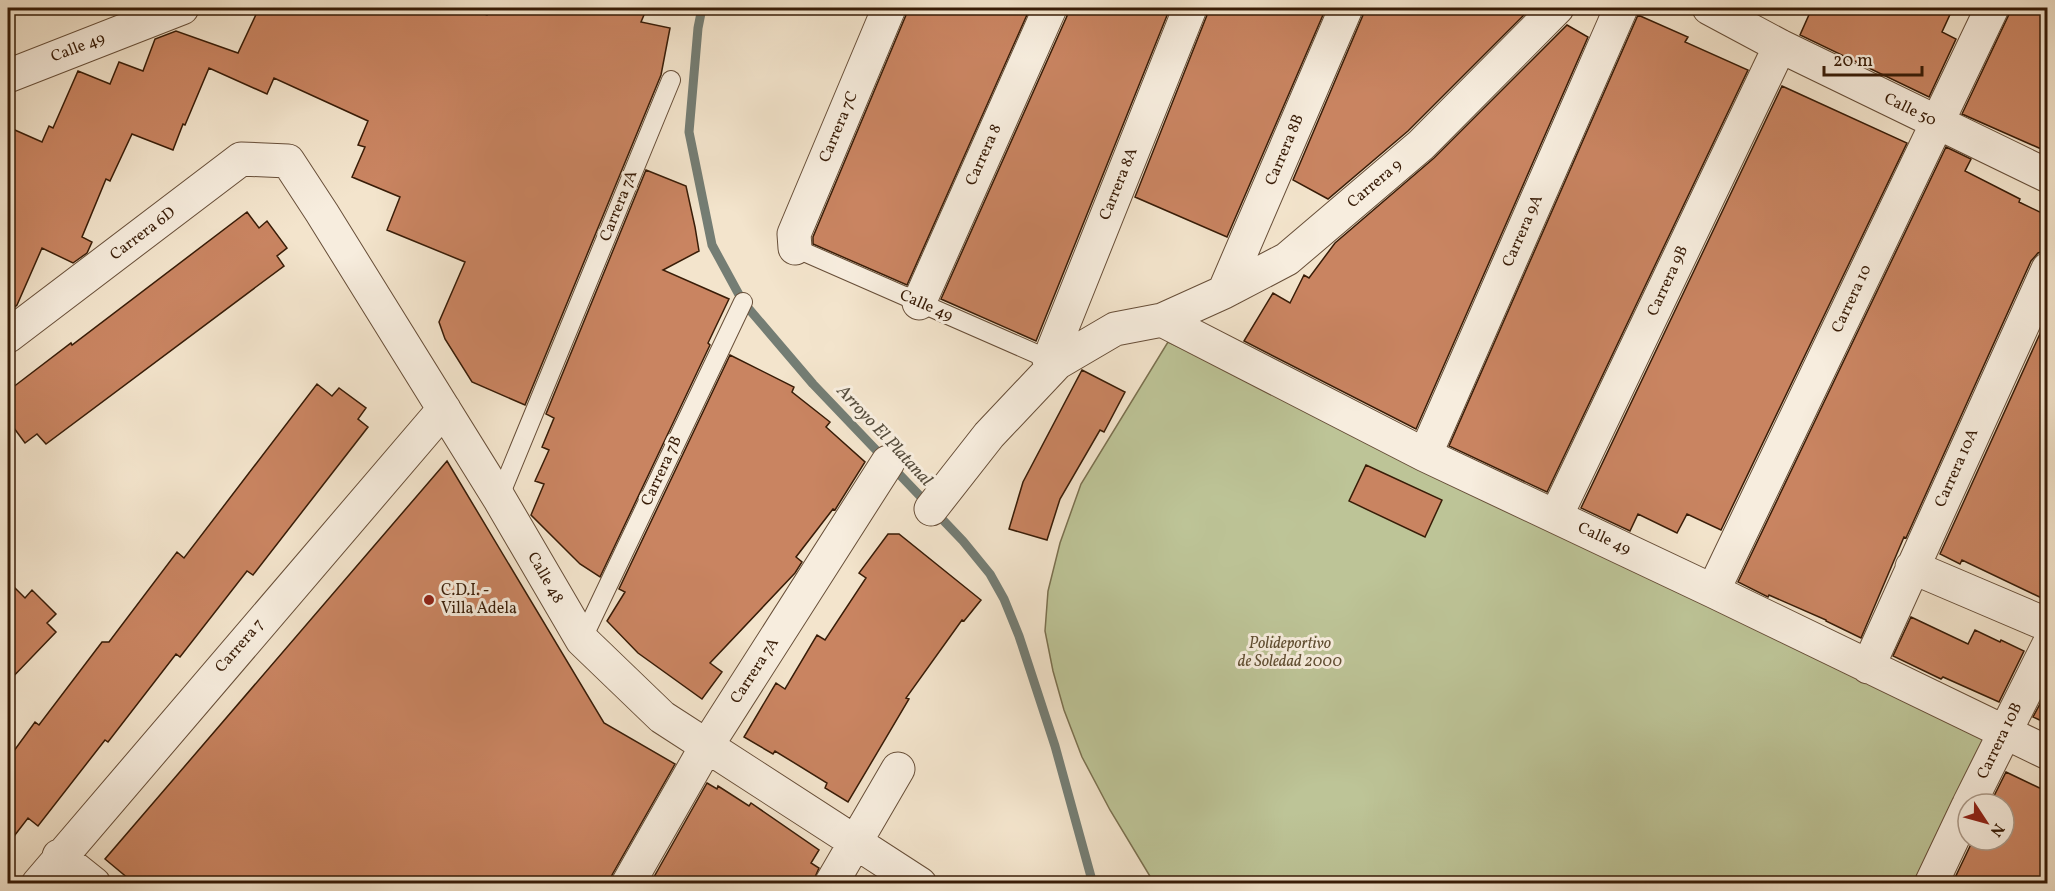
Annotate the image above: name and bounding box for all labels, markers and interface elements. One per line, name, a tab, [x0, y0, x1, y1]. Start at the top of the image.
street label: Calle 49	[48, 28, 108, 68]
scale bar	[1824, 39, 1922, 77]
text: 20 m	[1833, 49, 1873, 74]
street label: Carrera 7C	[814, 88, 864, 166]
street label: Calle 50	[1880, 88, 1940, 132]
street label: Carrera 8B	[1260, 111, 1310, 189]
street label: Carrera 8	[961, 121, 1007, 189]
street label: Carrera 8A	[1094, 144, 1144, 224]
street label: Carrera 9	[1343, 154, 1407, 214]
street label: Carrera 7A	[595, 167, 643, 245]
street label: Carrera 9A	[1497, 191, 1549, 271]
street label: Carrera 6D	[106, 202, 181, 266]
street label: Carrera 9B	[1642, 242, 1694, 320]
street label: Carrera 10	[1827, 261, 1877, 337]
street label: Calle 49	[896, 285, 956, 327]
water label: Arroyo El Platanal	[830, 379, 938, 493]
street label: Carrera 10A	[1930, 425, 1984, 511]
street label: Carrera 7B	[636, 432, 688, 510]
street label: Calle 49	[1574, 517, 1634, 561]
street label: Calle 48	[521, 548, 569, 608]
place label: C.D.I. - Villa Adela	[441, 580, 517, 620]
marker: C.D.I. - Villa Adela	[422, 593, 436, 607]
street label: Carrera 7	[210, 614, 270, 678]
park label: Polideportivo de Soledad 2000	[1238, 633, 1342, 673]
street label: Carrera 7A	[725, 634, 785, 708]
street label: Carrera 10B	[1972, 699, 2028, 783]
north arrow	[1956, 792, 2016, 852]
text: N	[1984, 818, 2009, 841]

